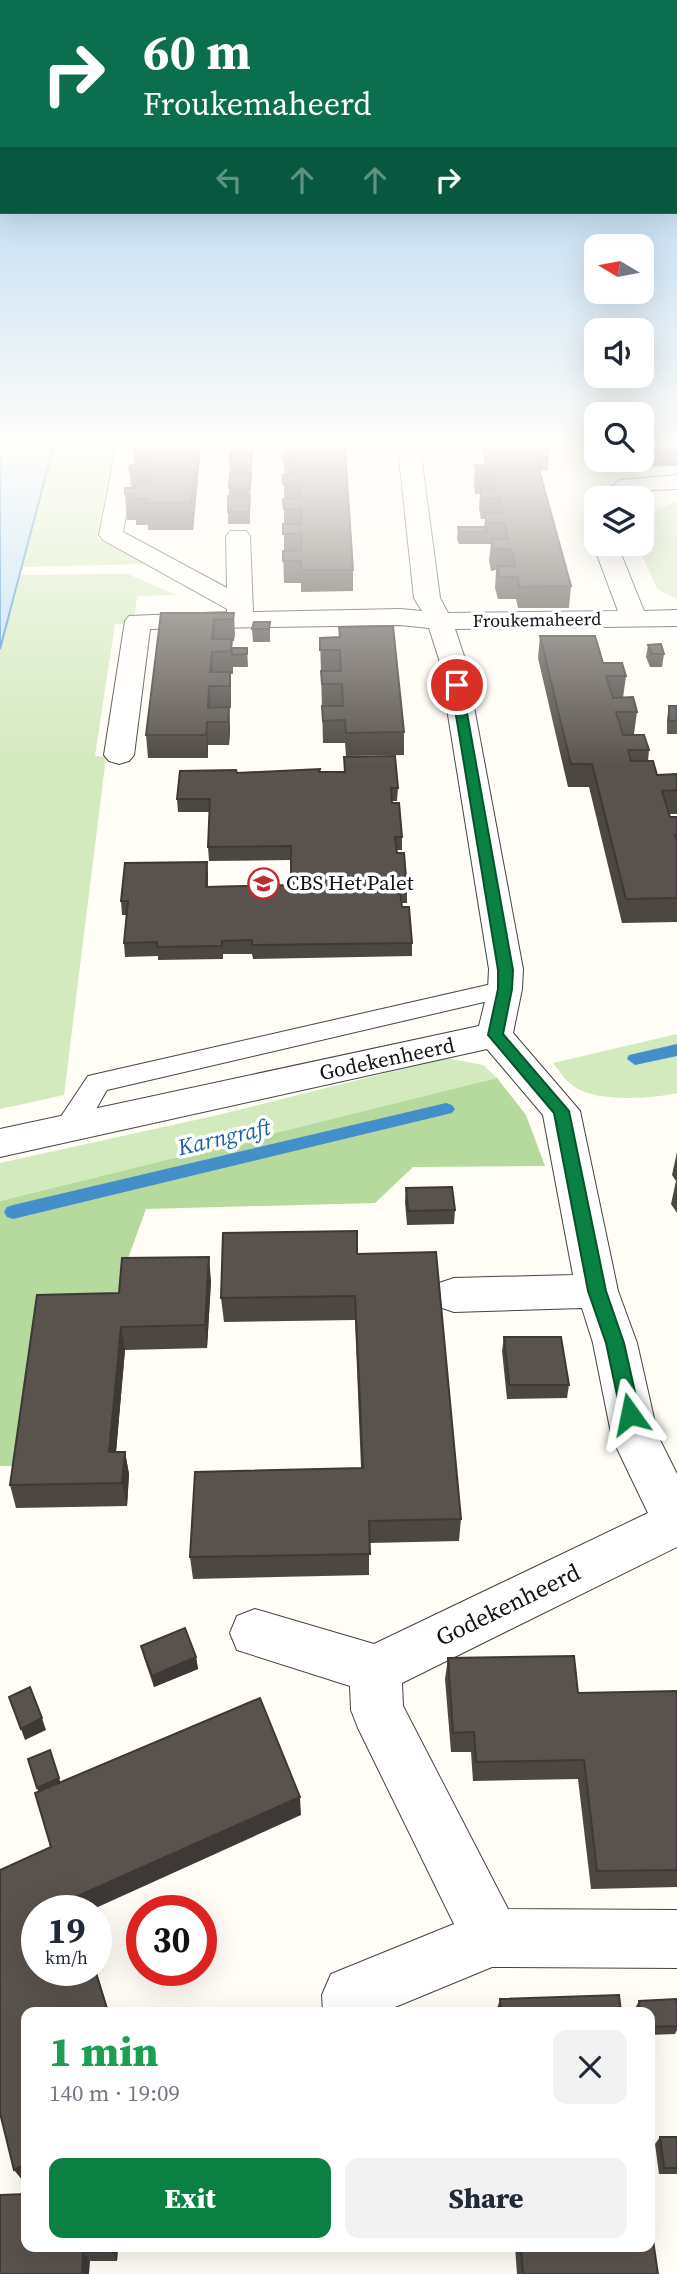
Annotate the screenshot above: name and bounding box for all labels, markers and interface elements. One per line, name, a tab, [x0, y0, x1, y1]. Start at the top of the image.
text: 60 m	[143, 18, 251, 85]
icon: right	[28, 28, 119, 119]
text: Froukemaheerd	[143, 82, 372, 126]
icon: left	[210, 161, 248, 199]
icon: ahead	[283, 161, 321, 199]
icon: ahead	[356, 161, 394, 199]
icon: right	[429, 161, 467, 199]
north arrow	[584, 234, 654, 304]
map controls	[584, 234, 654, 556]
button: sound	[584, 318, 654, 388]
button: search	[584, 402, 654, 472]
button: layers	[584, 486, 654, 556]
street label: Froukemaheerd	[473, 606, 601, 633]
pin	[427, 655, 487, 715]
icon: arrive	[438, 666, 476, 704]
school or university icon: CBS Het Palet	[246, 866, 280, 900]
place label: CBS Het Palet	[286, 868, 414, 897]
street label: Godekenheerd	[317, 1030, 457, 1087]
water label: Karngraft	[173, 1111, 275, 1163]
position arrow	[593, 1377, 667, 1451]
street label: Godekenheerd	[430, 1555, 586, 1654]
speed limit sign: 30	[126, 1895, 217, 1986]
text: 19	[48, 1907, 85, 1955]
text: km/h	[45, 1945, 88, 1970]
text: 1 min	[49, 2022, 159, 2080]
button: close	[553, 2030, 627, 2104]
text: 140 m · 19:09	[49, 2077, 180, 2109]
button: Exit	[49, 2158, 331, 2238]
button: Share	[345, 2158, 627, 2238]

